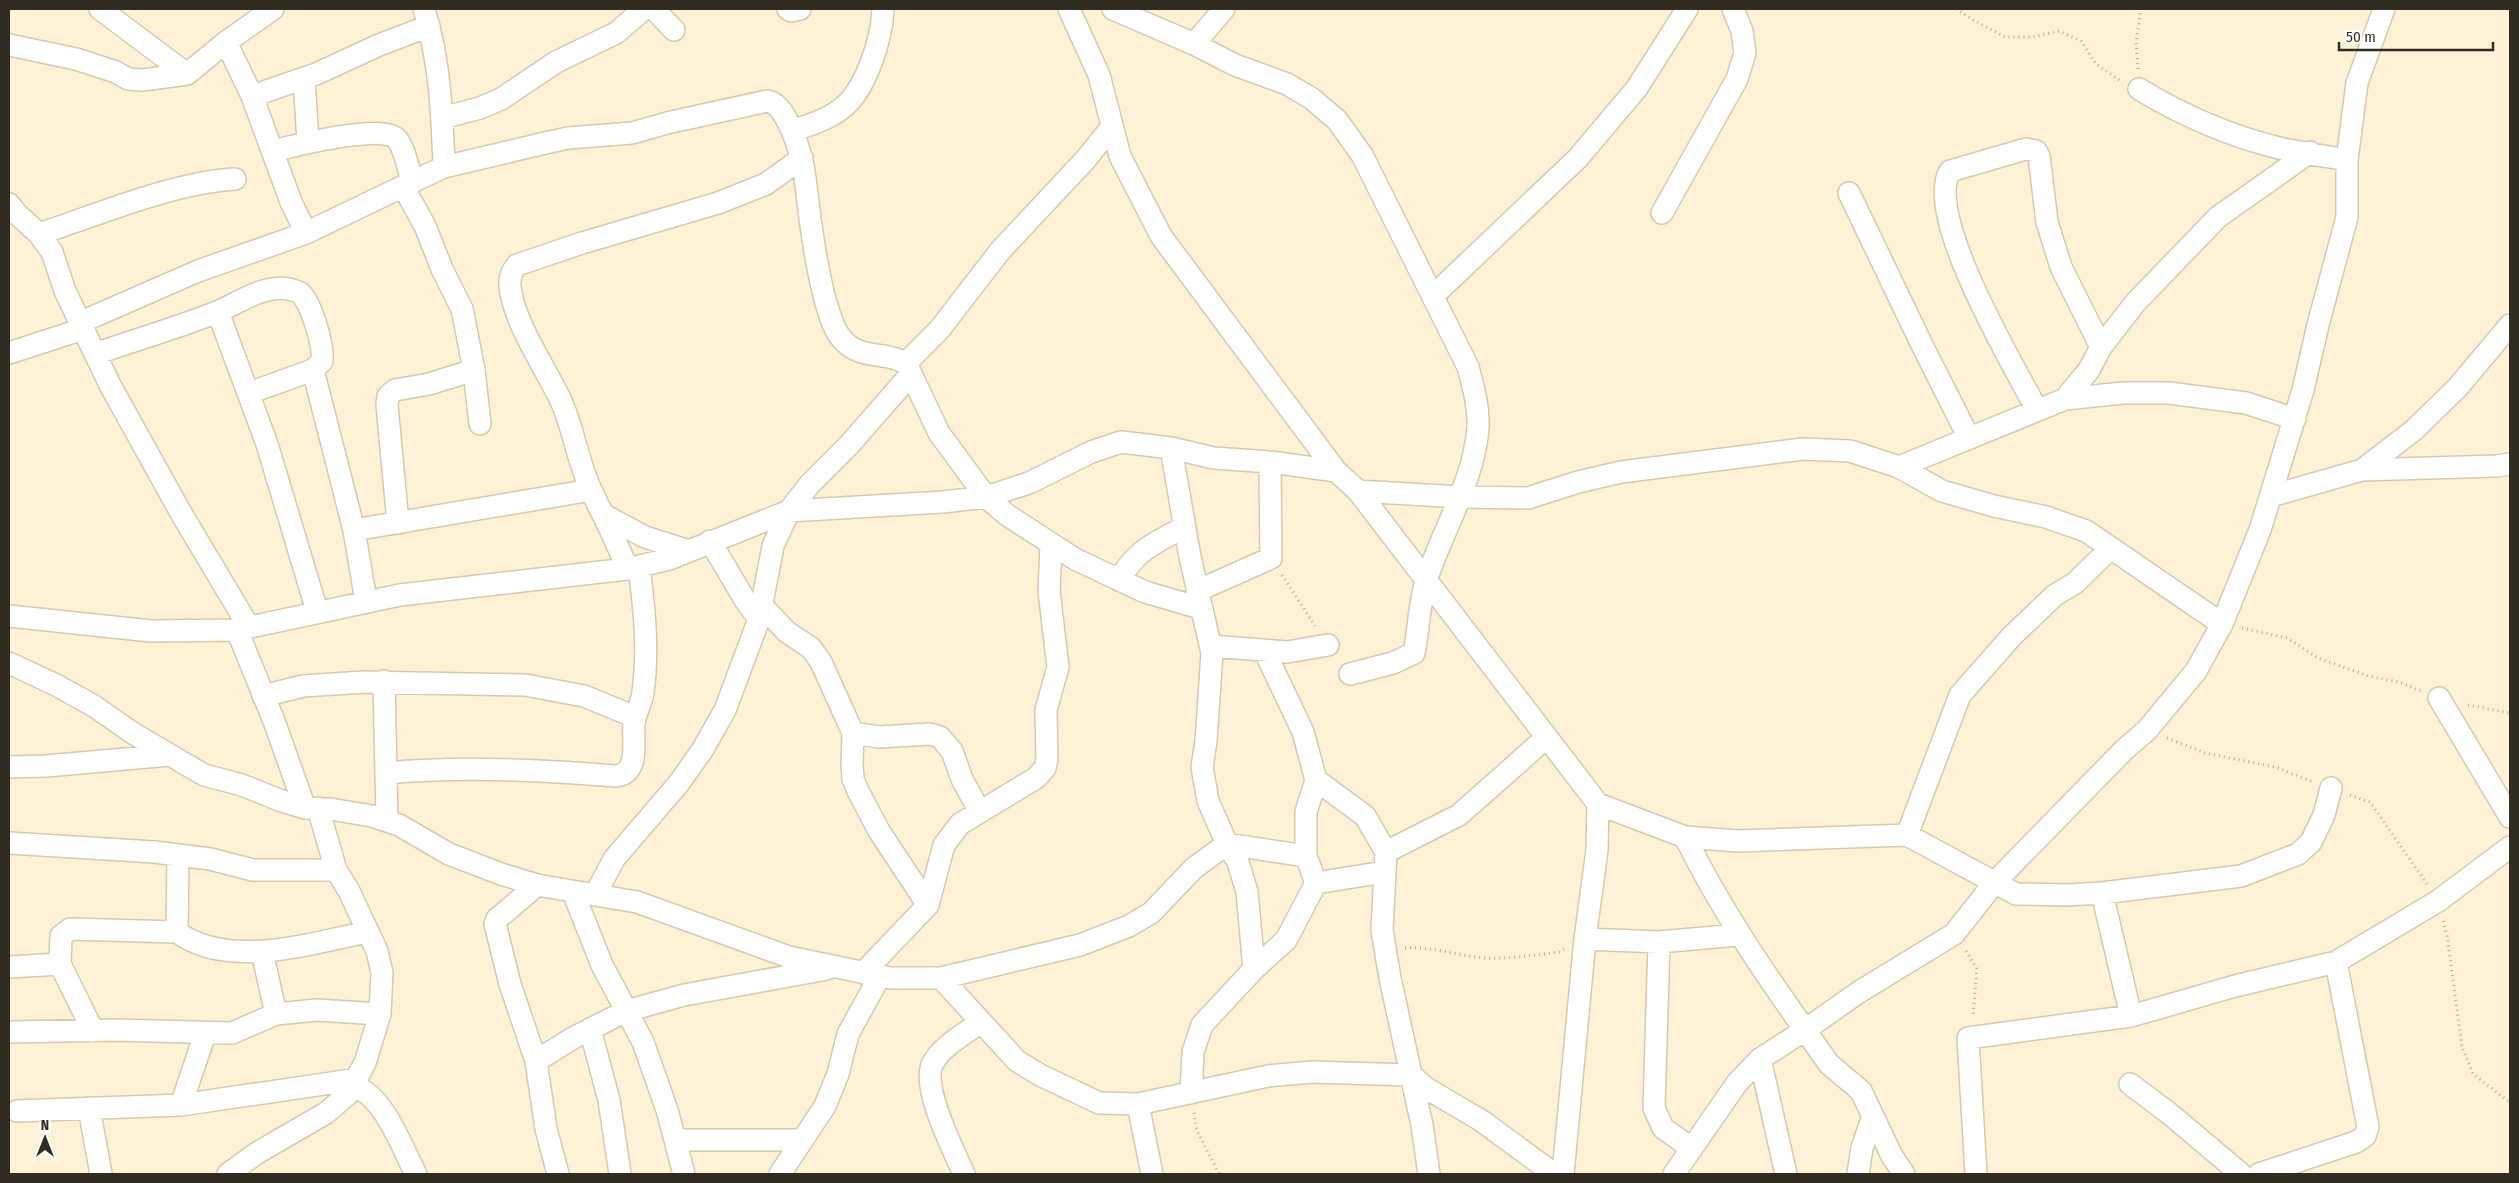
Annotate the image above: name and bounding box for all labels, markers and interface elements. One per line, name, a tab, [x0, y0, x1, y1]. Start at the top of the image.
scale bar	[2339, 20, 2493, 52]
text: 50 m	[2346, 28, 2376, 46]
north arrow	[20, 1113, 70, 1163]
text: N	[41, 1117, 49, 1134]

